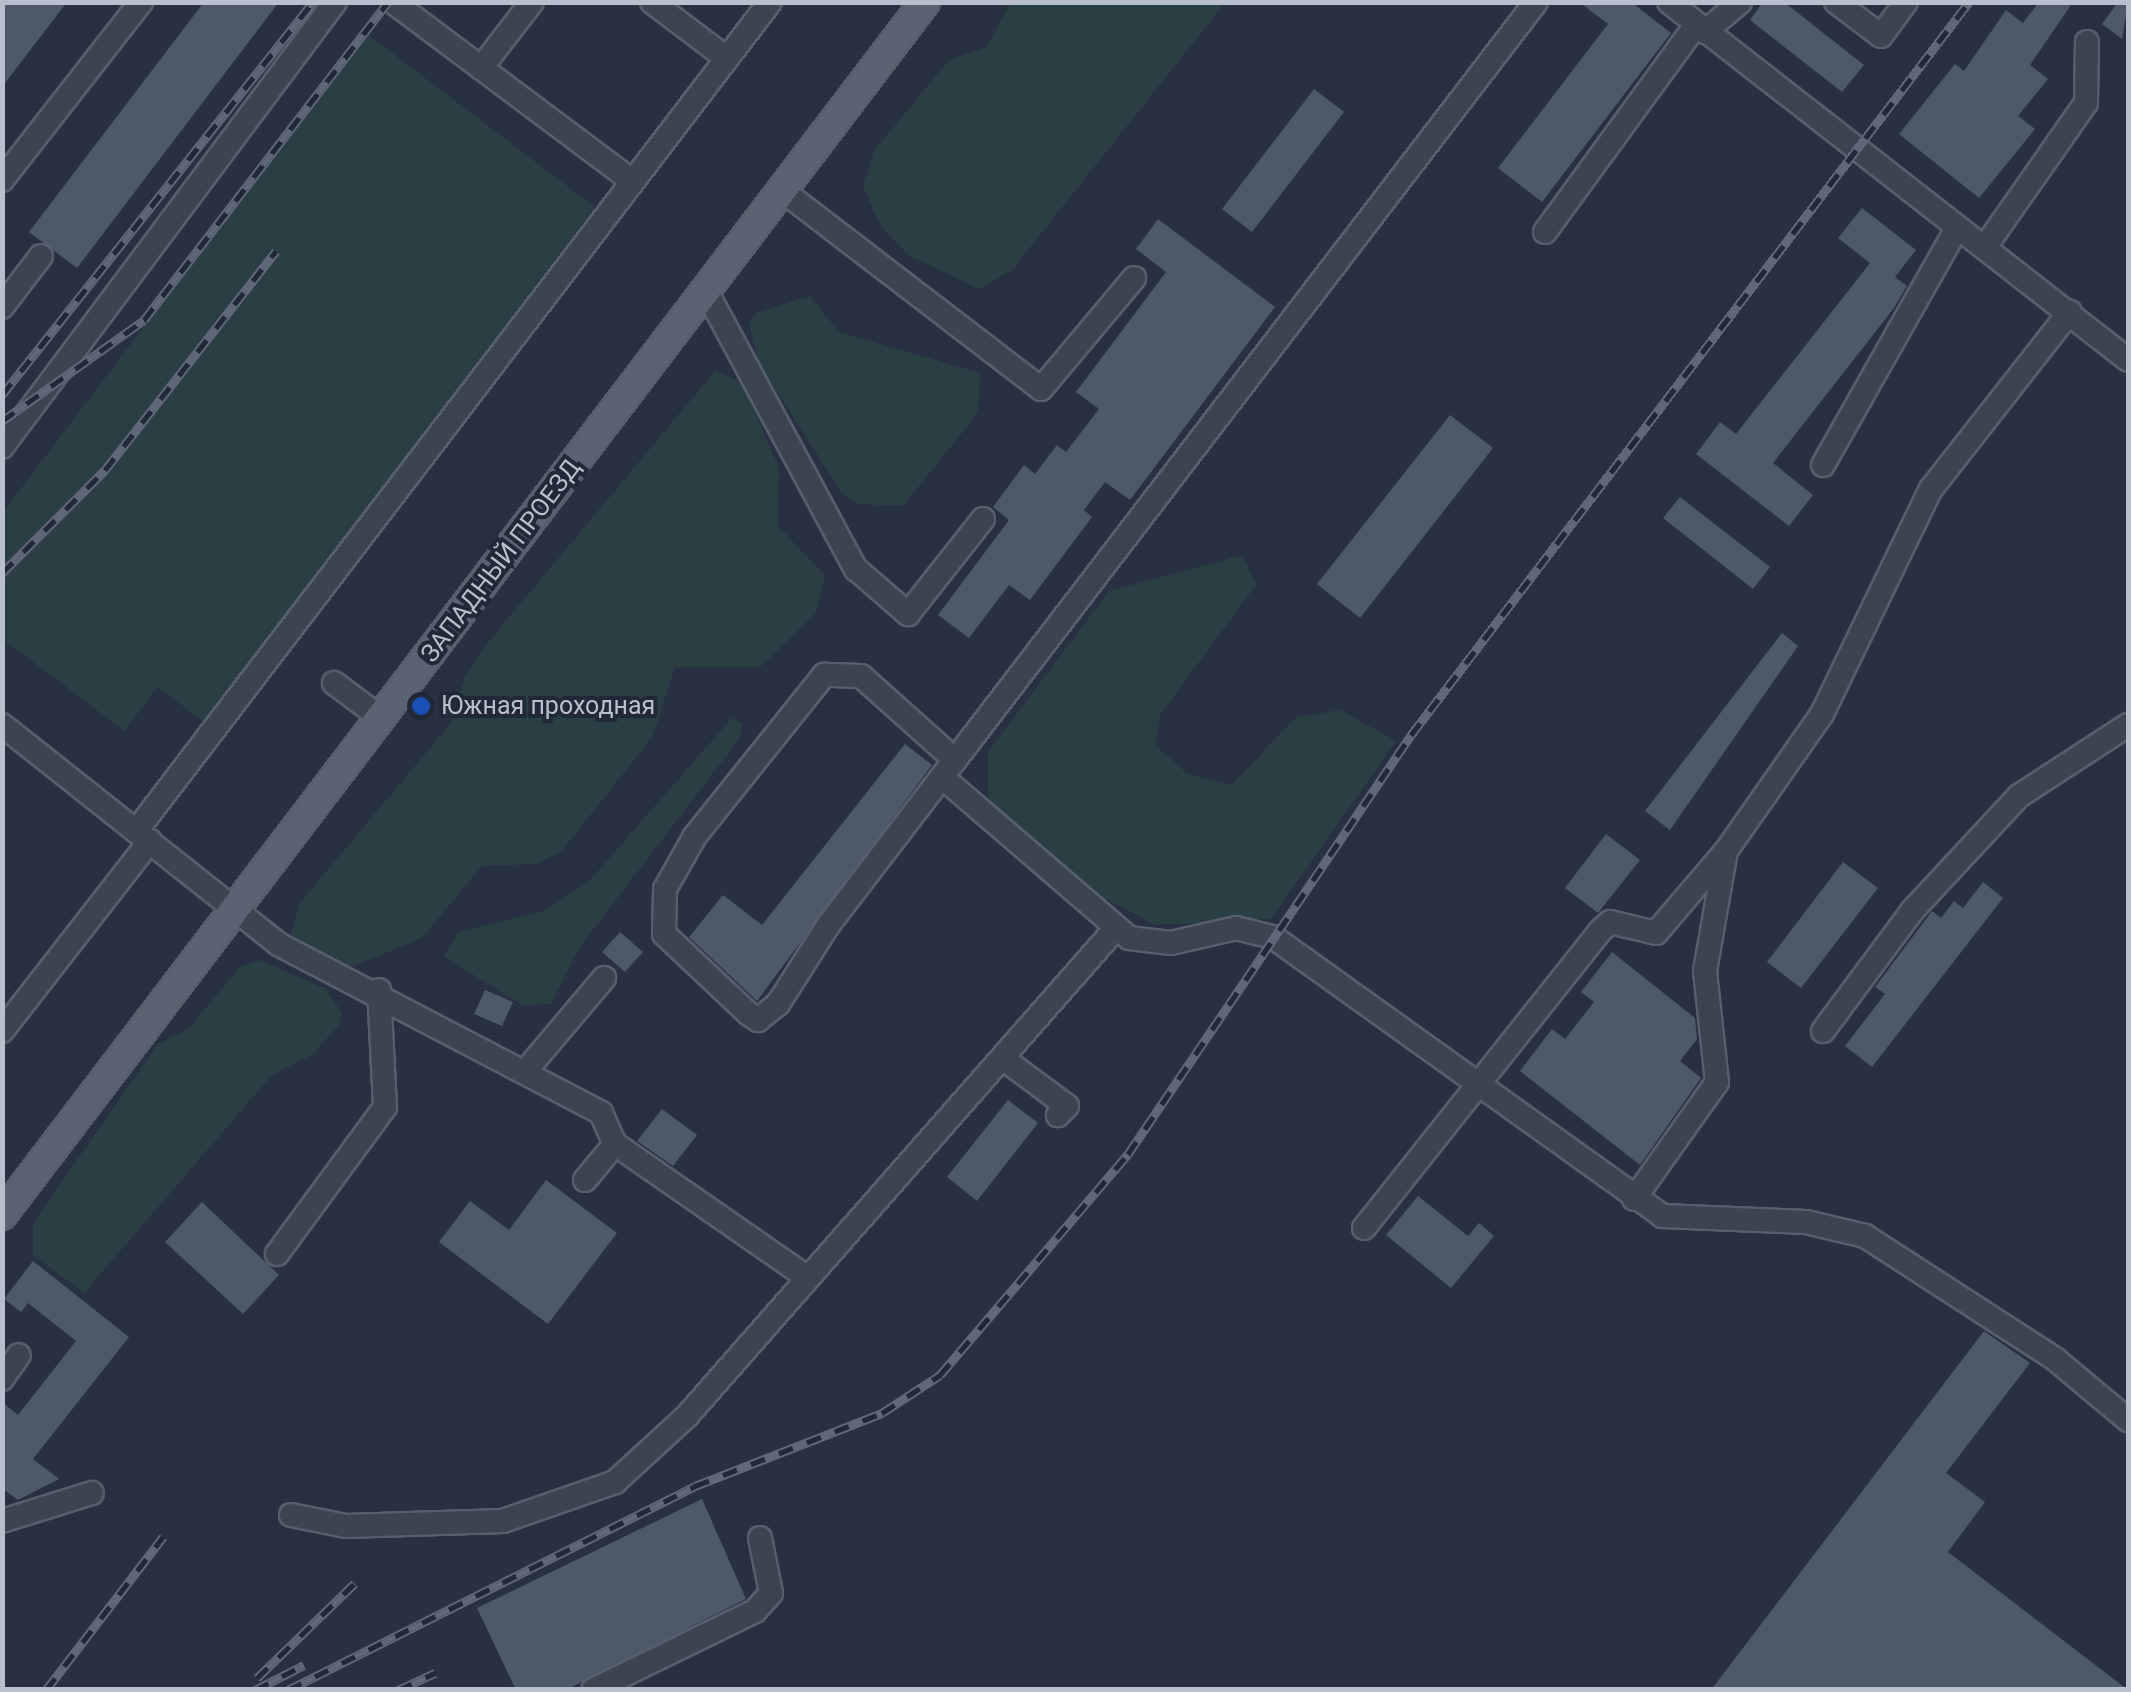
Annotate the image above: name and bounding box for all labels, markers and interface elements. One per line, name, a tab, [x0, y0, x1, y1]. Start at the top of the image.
street label: ЗАПАДНЫЙ ПРОЕЗД	[415, 454, 587, 668]
place label: Южная проходная	[441, 691, 655, 721]
marker: Южная проходная	[410, 695, 432, 717]

